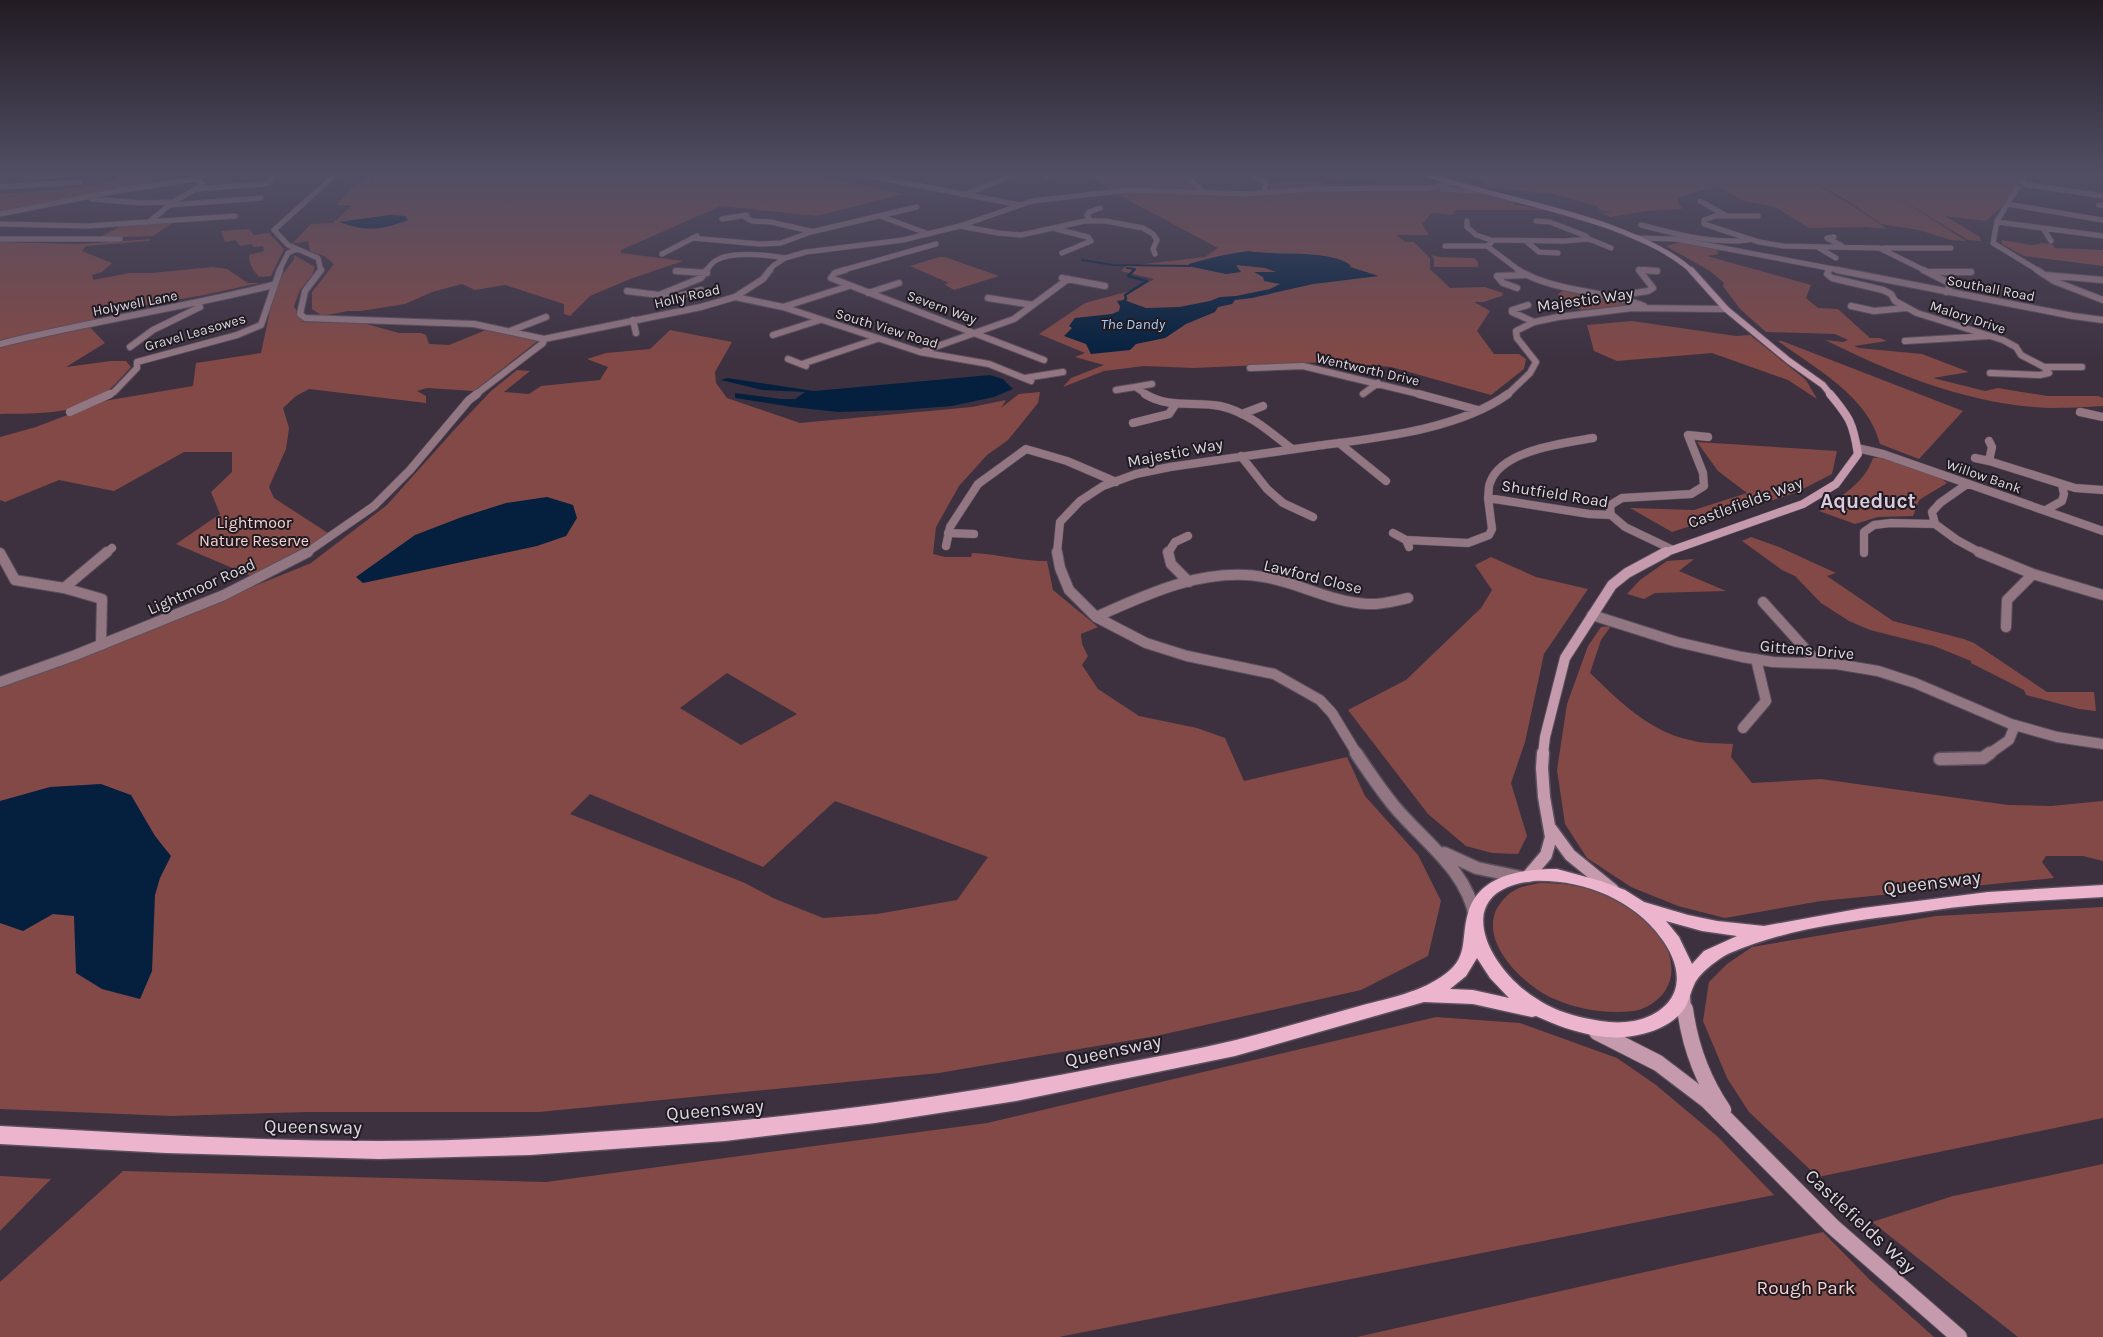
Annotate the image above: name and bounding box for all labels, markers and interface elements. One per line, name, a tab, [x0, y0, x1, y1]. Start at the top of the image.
street label: Southall Road	[1945, 272, 2036, 305]
street label: Holly Road	[653, 281, 722, 312]
street label: Majestic Way	[1536, 283, 1635, 316]
street label: Holywell Lane	[91, 287, 179, 320]
street label: Severn Way	[905, 287, 979, 328]
street label: Malory Drive	[1928, 297, 2008, 338]
street label: South View Road	[833, 305, 940, 352]
street label: Gravel Leasowes	[143, 310, 248, 355]
water label: The Dandy	[1101, 315, 1166, 333]
street label: Wentworth Drive	[1315, 349, 1421, 390]
street label: Majestic Way	[1126, 434, 1225, 471]
street label: Willow Bank	[1944, 456, 2024, 497]
street label: Castlefields Way	[1685, 473, 1806, 532]
street label: Shutfield Road	[1500, 476, 1610, 511]
district label: Aqueduct	[1820, 489, 1916, 514]
park label: Lightmoor Nature Reserve	[199, 513, 309, 550]
street label: Lightmoor Road	[144, 554, 258, 619]
street label: Lawford Close	[1262, 555, 1364, 598]
street label: Gittens Drive	[1759, 636, 1855, 663]
street label: Queensway	[1882, 866, 1982, 900]
street label: Queensway	[1063, 1030, 1164, 1072]
street label: Queensway	[665, 1095, 765, 1125]
street label: Queensway	[264, 1115, 362, 1139]
street label: Castlefields Way	[1801, 1165, 1920, 1279]
park label: Rough Park	[1757, 1277, 1856, 1299]

